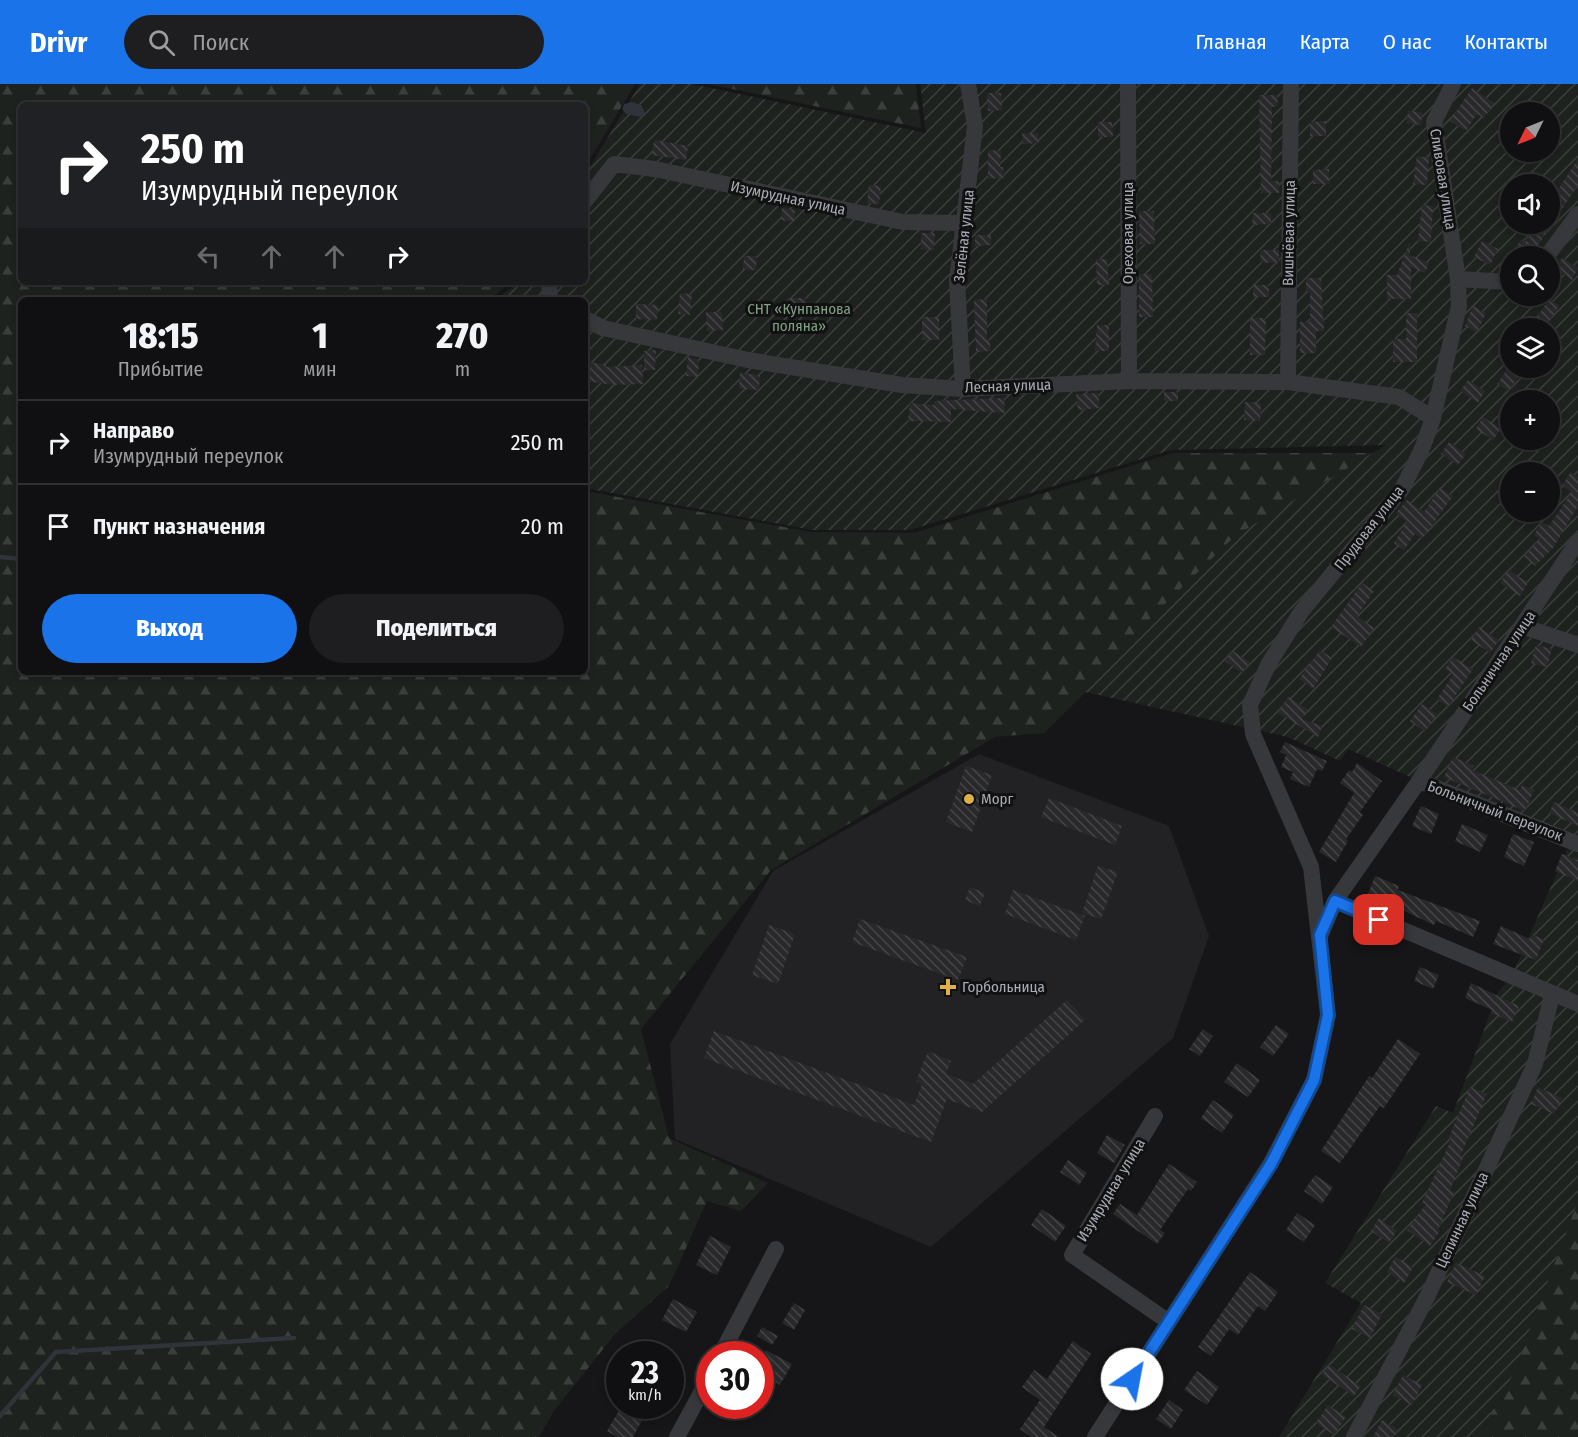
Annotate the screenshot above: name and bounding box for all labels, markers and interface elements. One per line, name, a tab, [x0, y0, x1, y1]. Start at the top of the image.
search box	[124, 15, 544, 69]
text: Drivr	[30, 26, 88, 59]
icon: search	[145, 26, 178, 59]
text: Поиск	[193, 29, 249, 56]
text: Главная	[1196, 29, 1267, 55]
text: Карта	[1300, 29, 1350, 55]
text: О нас	[1383, 29, 1431, 55]
text: Контакты	[1464, 29, 1548, 55]
north arrow	[1500, 102, 1560, 162]
map controls	[1500, 102, 1560, 522]
text: 250 m	[141, 124, 245, 174]
icon: right	[42, 126, 120, 204]
street label: Сливовая улица	[1426, 127, 1460, 231]
button: sound	[1500, 174, 1560, 234]
text: Изумрудный переулок	[141, 175, 398, 207]
street label: Изумрудная улица	[729, 177, 847, 219]
street label: Вишнёвая улица	[1279, 180, 1299, 286]
street label: Ореховая улица	[1119, 182, 1137, 284]
street label: Зелёная улица	[950, 189, 978, 283]
icon: left	[192, 240, 225, 273]
icon: ahead	[255, 240, 288, 273]
icon: ahead	[318, 240, 351, 273]
icon: right	[381, 240, 414, 273]
button: search	[1500, 246, 1560, 306]
park label: СНТ «Кунпанова поляна»	[747, 300, 851, 335]
text: 18:15	[123, 314, 198, 358]
text: 1	[312, 314, 328, 358]
text: 270	[436, 314, 488, 358]
button: layers	[1500, 318, 1560, 378]
text: Прибытие	[118, 357, 204, 381]
text: мин	[303, 357, 337, 381]
text: m	[455, 357, 470, 381]
street label: Лесная улица	[964, 375, 1052, 397]
button: +	[1500, 390, 1560, 450]
text: Направо	[93, 417, 174, 444]
icon: right	[42, 426, 75, 459]
text: 250 m	[511, 429, 564, 456]
text: Изумрудный переулок	[93, 444, 283, 468]
button: −	[1500, 462, 1560, 522]
street label: Прудовая улица	[1330, 482, 1408, 574]
icon: arrive	[42, 510, 75, 543]
text: Пункт назначения	[93, 513, 265, 540]
text: 20 m	[521, 513, 564, 540]
button: Выход	[42, 594, 297, 663]
button: Поделиться	[309, 594, 564, 663]
street label: Больничная улица	[1459, 607, 1539, 715]
street label: Больничный переулок	[1425, 777, 1565, 845]
place label: Морг	[981, 790, 1014, 808]
marker: Морг	[962, 792, 976, 806]
pin	[1353, 894, 1404, 945]
icon: arrive	[1362, 903, 1395, 936]
marker: Горбольница	[939, 978, 957, 996]
place label: Горбольница	[962, 978, 1045, 996]
street label: Изумрудная улица	[1073, 1135, 1149, 1245]
street label: Целинная улица	[1432, 1169, 1492, 1271]
speed limit sign: 30	[696, 1341, 774, 1419]
position arrow	[1100, 1347, 1164, 1411]
text: 23	[631, 1355, 659, 1391]
text: km/h	[628, 1386, 662, 1404]

